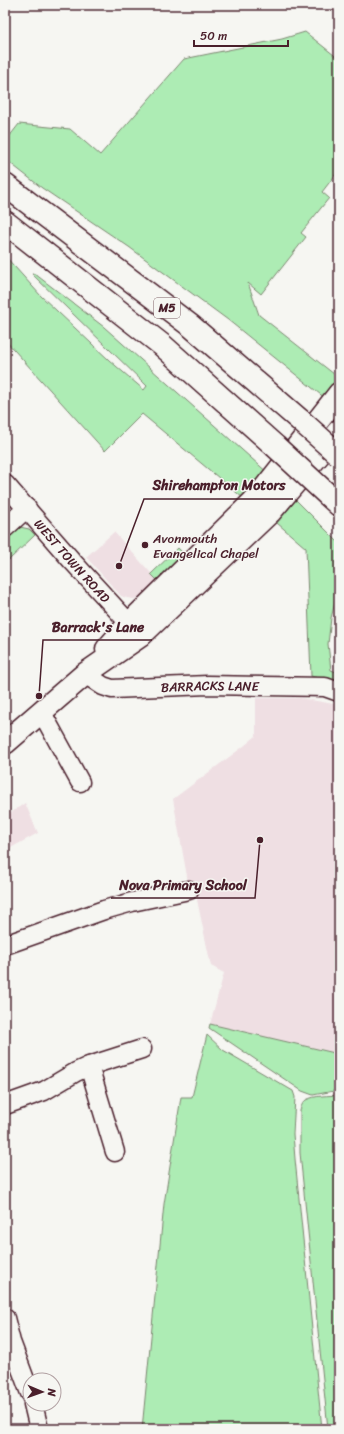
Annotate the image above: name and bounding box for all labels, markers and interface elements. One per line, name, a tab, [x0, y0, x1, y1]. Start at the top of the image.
scale bar	[194, 22, 288, 48]
text: 50 m	[200, 25, 227, 47]
road number: M5	[154, 298, 180, 318]
callout: Shirehampton Motors	[144, 473, 293, 499]
text: Shirehampton Motors	[151, 473, 286, 498]
street label: WEST TOWN ROAD	[28, 514, 116, 608]
place label: Avonmouth Evangelical Chapel	[152, 527, 259, 565]
marker: Avonmouth Evangelical Chapel	[140, 540, 150, 550]
callout: Barrack's Lane	[43, 614, 152, 640]
text: Barrack's Lane	[52, 615, 145, 640]
street label: BARRACKS LANE	[160, 674, 260, 699]
callout: Nova Primary School	[111, 872, 255, 898]
text: Nova Primary School	[118, 873, 248, 898]
north arrow	[22, 1372, 62, 1412]
text: N	[42, 1387, 61, 1397]

